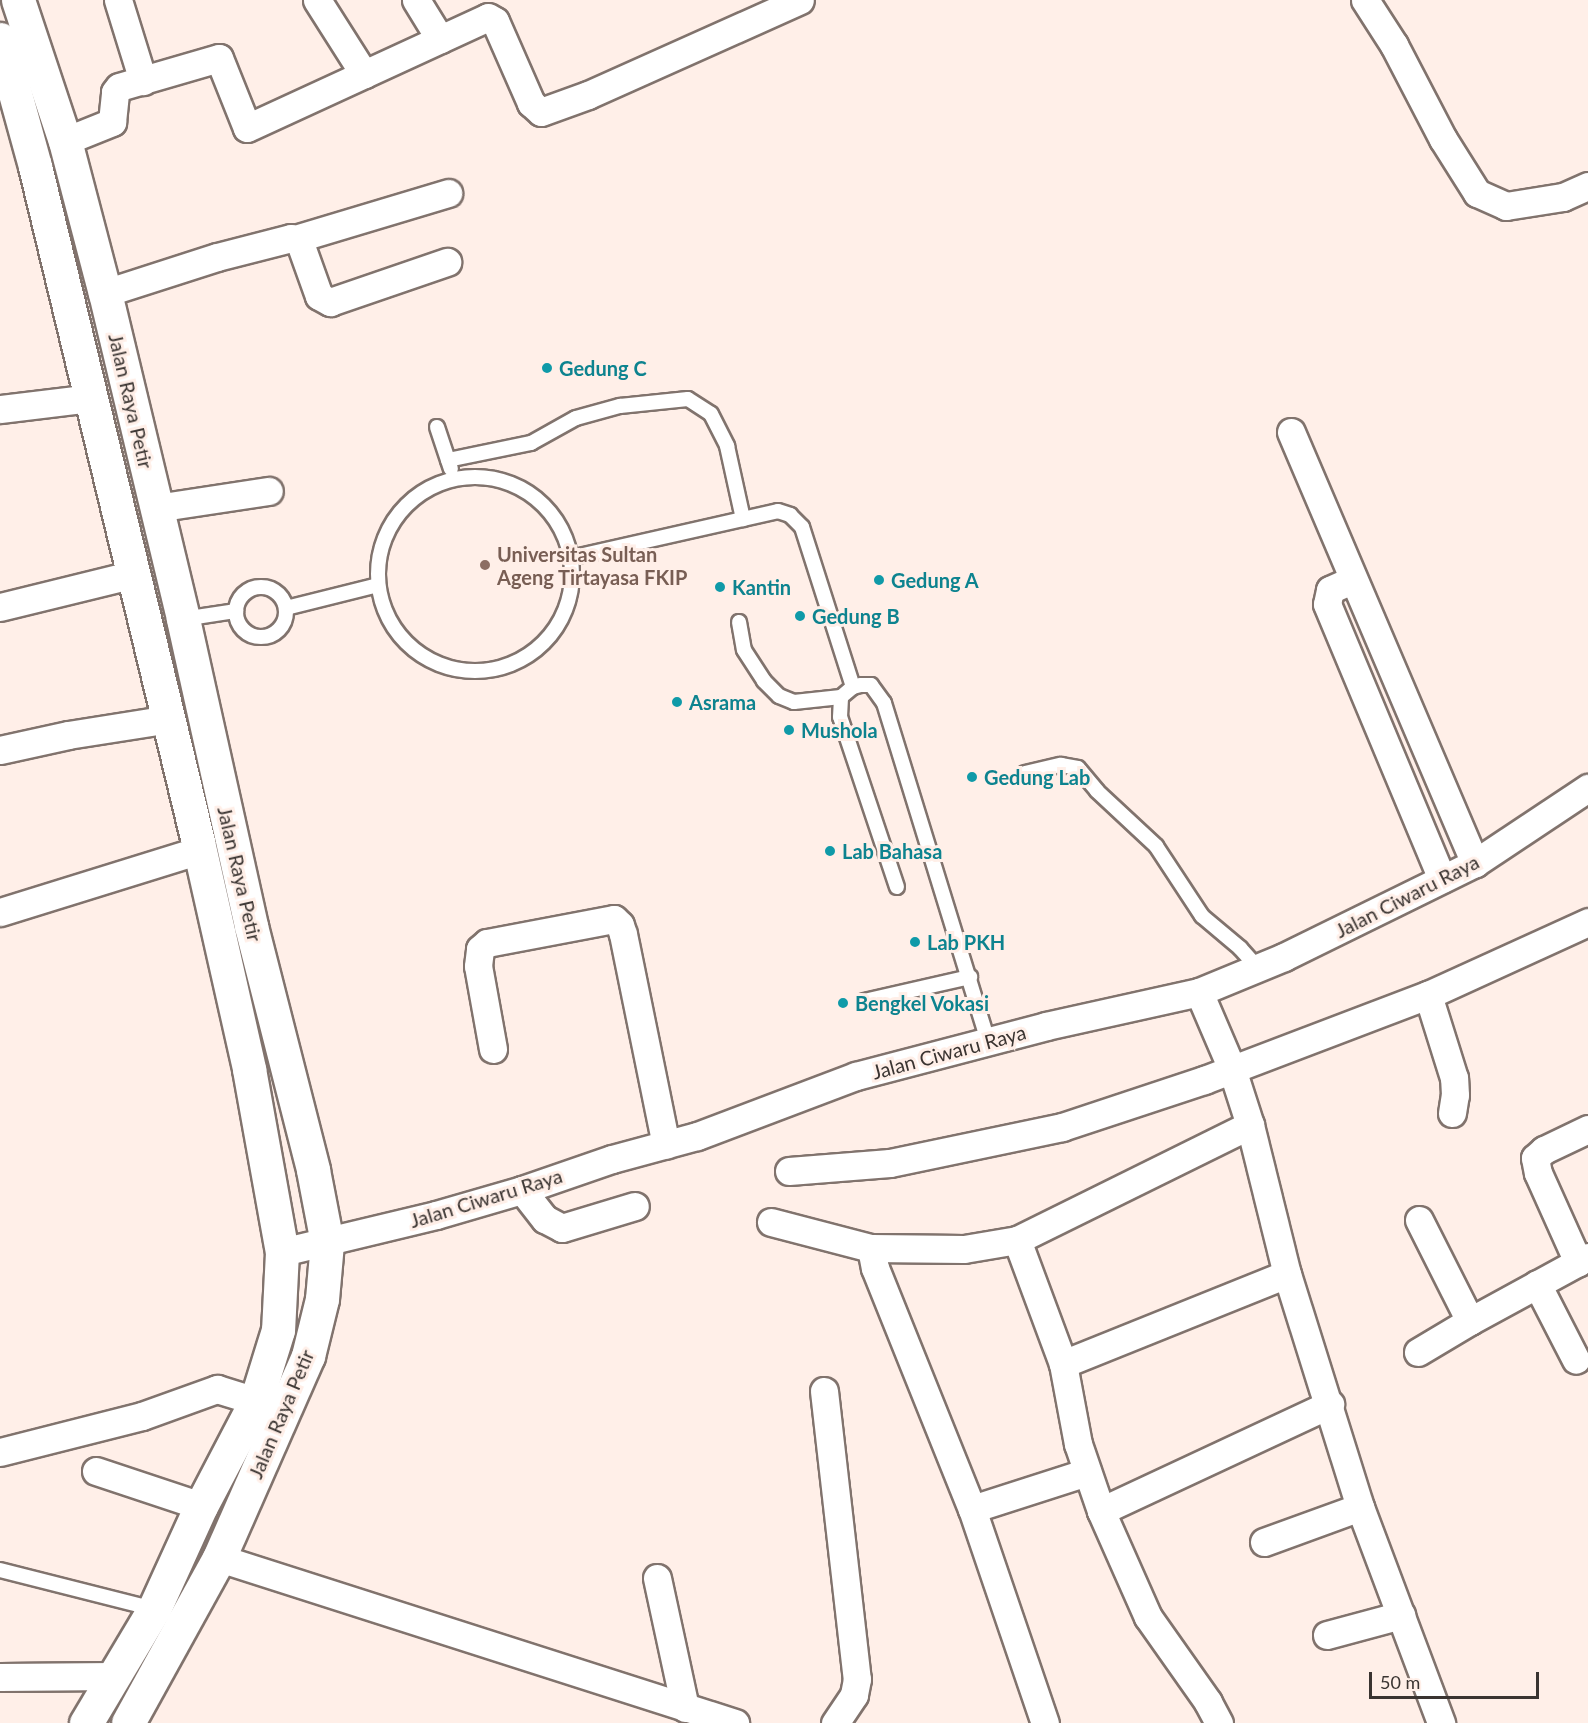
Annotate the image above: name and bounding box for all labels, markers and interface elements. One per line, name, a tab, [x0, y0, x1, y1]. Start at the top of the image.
street label: Jalan Raya Petir	[104, 331, 158, 471]
place label: Gedung C	[559, 356, 647, 380]
marker: Gedung C	[540, 361, 554, 375]
place label: Universitas Sultan Ageng Tirtayasa FKIP	[497, 542, 688, 589]
marker: Universitas Sultan Ageng Tirtayasa FKIP	[478, 558, 492, 572]
place label: Gedung A	[891, 568, 979, 592]
marker: Gedung A	[872, 573, 886, 587]
place label: Kantin	[732, 575, 791, 599]
marker: Kantin	[713, 580, 727, 594]
place label: Gedung B	[812, 604, 900, 628]
marker: Gedung B	[793, 609, 807, 623]
place label: Asrama	[689, 690, 756, 714]
marker: Asrama	[670, 695, 684, 709]
place label: Mushola	[801, 718, 878, 742]
marker: Mushola	[782, 723, 796, 737]
place label: Gedung Lab	[984, 765, 1090, 789]
marker: Gedung Lab	[965, 770, 979, 784]
street label: Jalan Raya Petir	[213, 804, 267, 944]
place label: Lab Bahasa	[842, 839, 942, 863]
marker: Lab Bahasa	[823, 844, 837, 858]
street label: Jalan Ciwaru Raya	[1331, 849, 1483, 943]
place label: Lab PKH	[927, 930, 1005, 954]
marker: Lab PKH	[908, 935, 922, 949]
place label: Bengkel Vokasi	[855, 991, 990, 1015]
marker: Bengkel Vokasi	[836, 996, 850, 1010]
street label: Jalan Ciwaru Raya	[869, 1020, 1029, 1084]
street label: Jalan Ciwaru Raya	[407, 1163, 565, 1233]
street label: Jalan Raya Petir	[243, 1346, 319, 1482]
scale bar	[1372, 1660, 1542, 1698]
text: 50 m	[1380, 1671, 1420, 1693]

